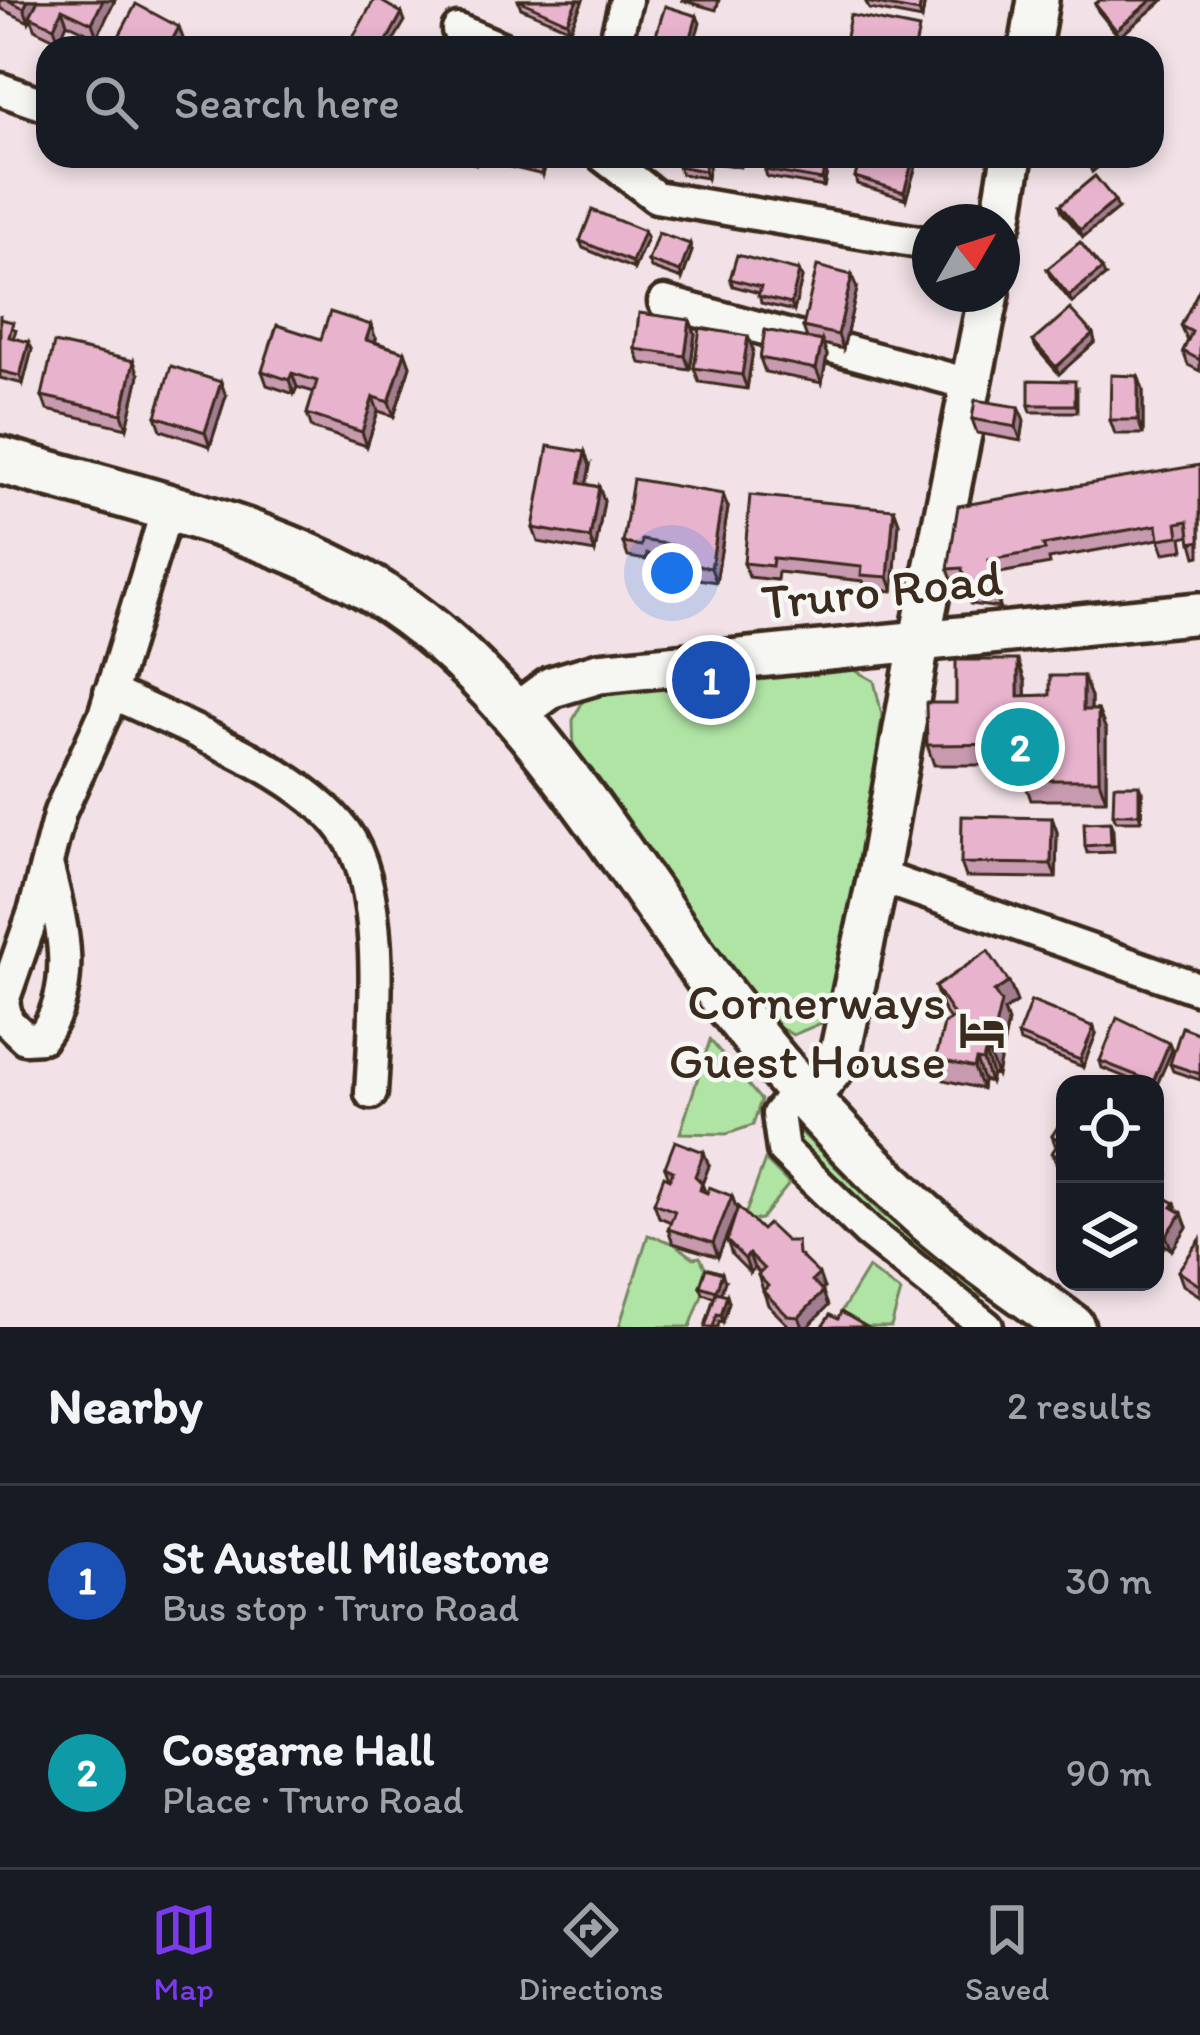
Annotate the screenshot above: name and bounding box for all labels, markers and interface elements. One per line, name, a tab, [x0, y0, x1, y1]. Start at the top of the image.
search box	[36, 36, 1164, 168]
icon: search	[78, 69, 144, 135]
text: Search here	[174, 75, 400, 129]
north arrow	[912, 204, 1020, 312]
your location	[642, 543, 702, 603]
street label: Truro Road	[759, 546, 1006, 632]
pin: 1	[672, 635, 750, 725]
pin: 2	[981, 702, 1059, 792]
place label: Cornerways Guest House	[669, 971, 946, 1091]
hotel icon: Cornerways Guest House	[957, 1005, 1007, 1055]
map controls	[1056, 1075, 1164, 1291]
button: locate	[1056, 1075, 1164, 1183]
button: layers	[1056, 1183, 1164, 1291]
text: Nearby	[48, 1375, 203, 1436]
text: 2 results	[1007, 1382, 1152, 1429]
text: St Austell Milestone	[162, 1530, 549, 1584]
text: 1	[78, 1557, 96, 1604]
text: 30 m	[1065, 1557, 1152, 1604]
text: Bus stop · Truro Road	[162, 1584, 519, 1631]
text: Cosgarne Hall	[162, 1722, 434, 1776]
text: 2	[77, 1749, 97, 1796]
text: 90 m	[1066, 1749, 1152, 1796]
text: Place · Truro Road	[162, 1776, 464, 1823]
tab: Map	[151, 1897, 217, 2008]
tab: Directions	[518, 1897, 663, 2008]
tab: Saved	[965, 1897, 1049, 2008]

